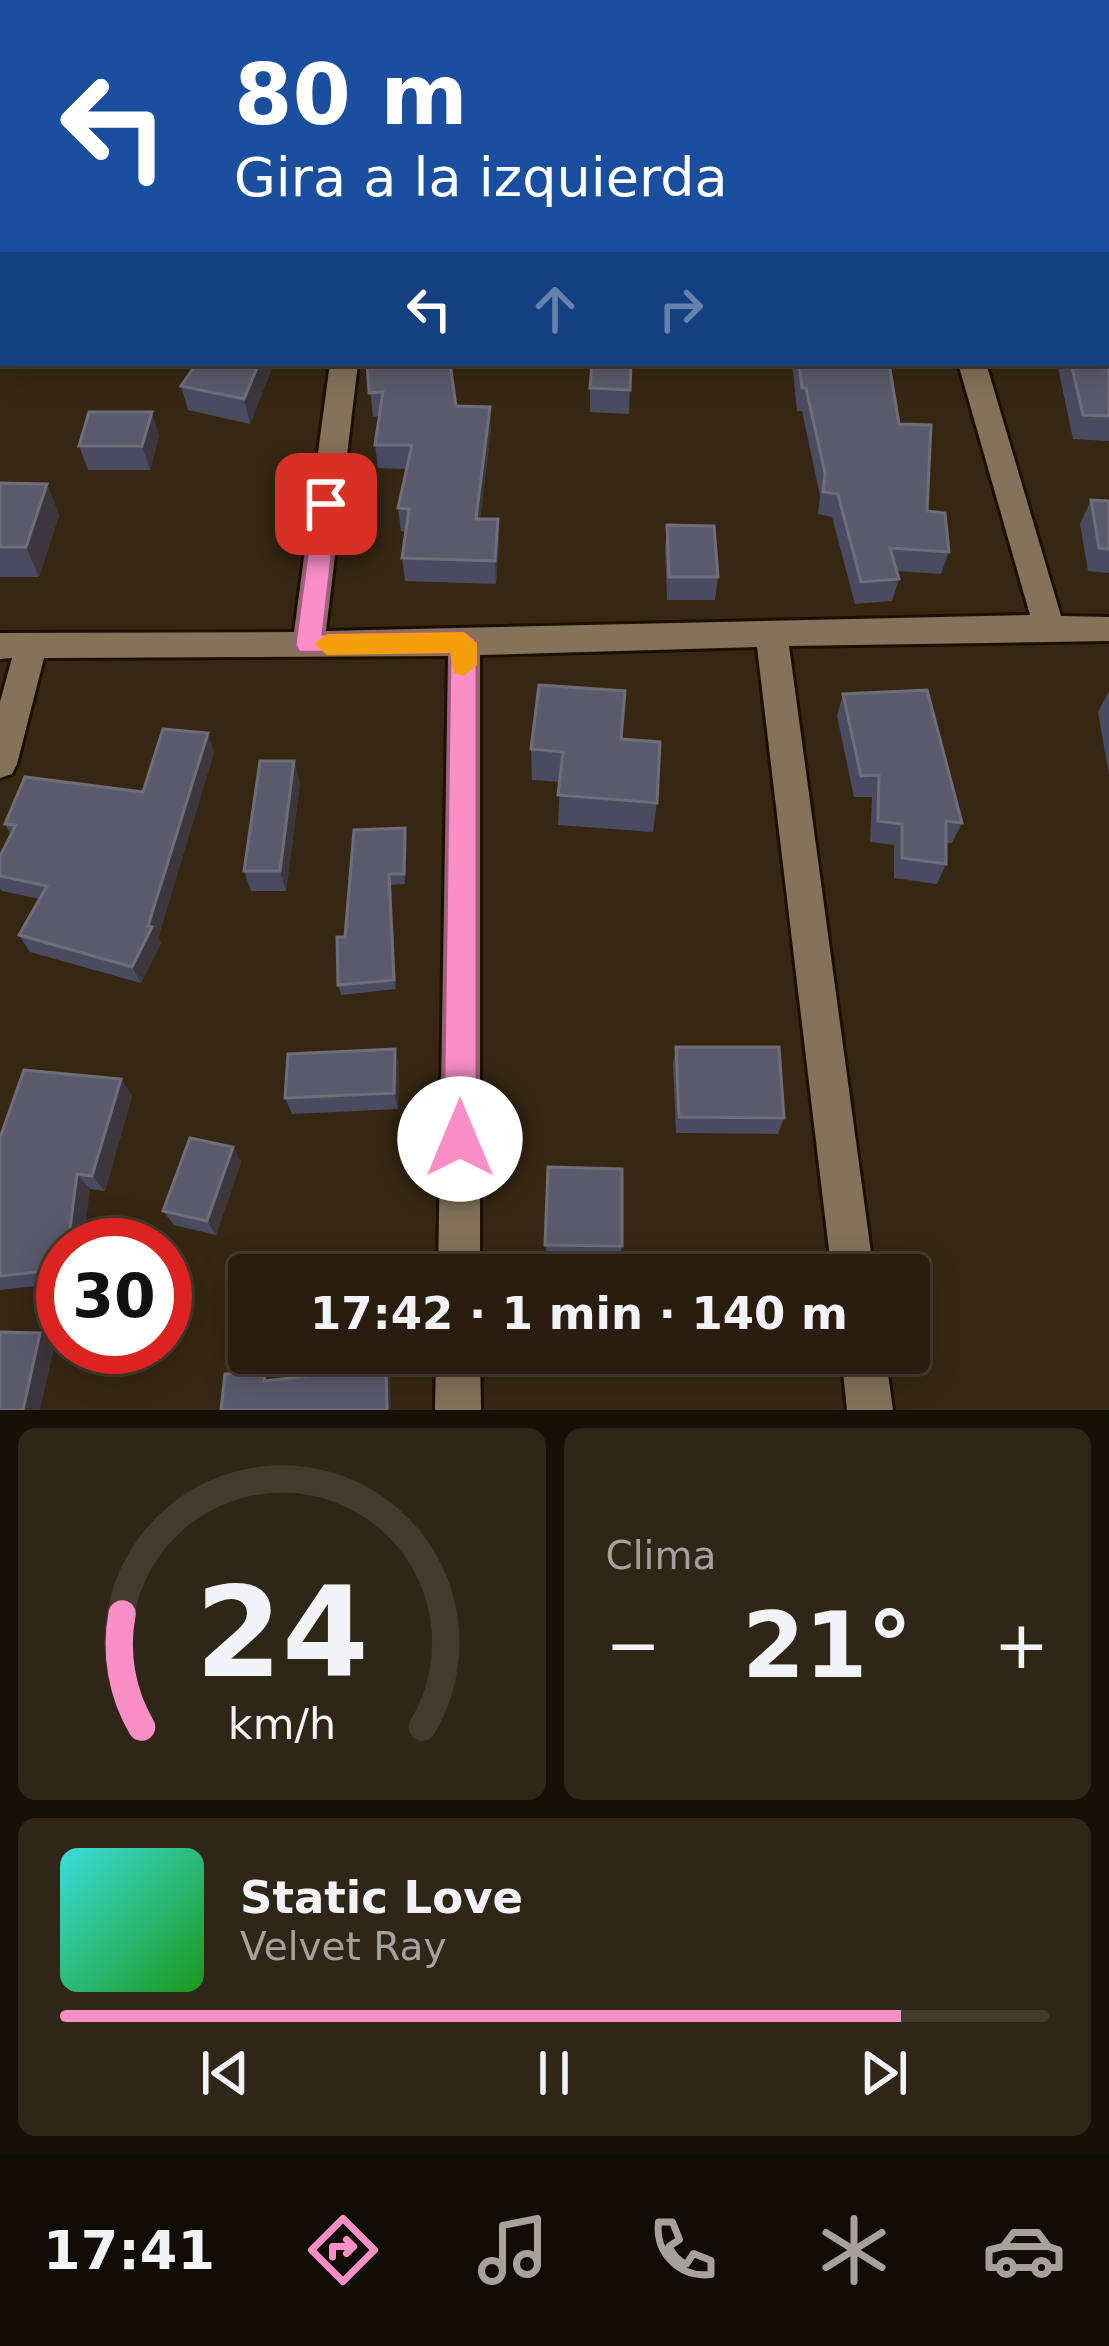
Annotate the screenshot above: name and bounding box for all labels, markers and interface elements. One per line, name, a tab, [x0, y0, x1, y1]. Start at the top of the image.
text: 80 m	[234, 46, 468, 144]
icon: left	[36, 48, 192, 204]
text: Gira a la izquierda	[234, 146, 728, 209]
icon: left	[396, 276, 462, 342]
icon: ahead	[522, 276, 588, 342]
icon: right	[648, 276, 714, 342]
pin	[275, 453, 377, 555]
icon: arrive	[293, 471, 359, 537]
position arrow	[397, 1076, 523, 1202]
speed limit sign: 30	[36, 1218, 192, 1374]
text: 17:42 · 1 min · 140 m	[310, 1287, 848, 1340]
text: Clima	[606, 1533, 716, 1578]
text: 24	[195, 1560, 369, 1705]
text: 21°	[742, 1593, 912, 1698]
text: −	[606, 1607, 661, 1684]
text: +	[994, 1607, 1049, 1684]
text: km/h	[228, 1699, 336, 1749]
text: Static Love	[240, 1871, 523, 1924]
text: Velvet Ray	[240, 1924, 446, 1969]
icon: previous	[192, 2040, 258, 2106]
icon: pause	[521, 2040, 587, 2106]
icon: next	[851, 2040, 917, 2106]
icon: directions	[301, 2208, 385, 2292]
icon: music	[471, 2208, 555, 2292]
icon: phone	[641, 2208, 725, 2292]
icon: climate	[812, 2208, 896, 2292]
icon: car	[982, 2208, 1066, 2292]
text: 17:41	[43, 2219, 215, 2282]

